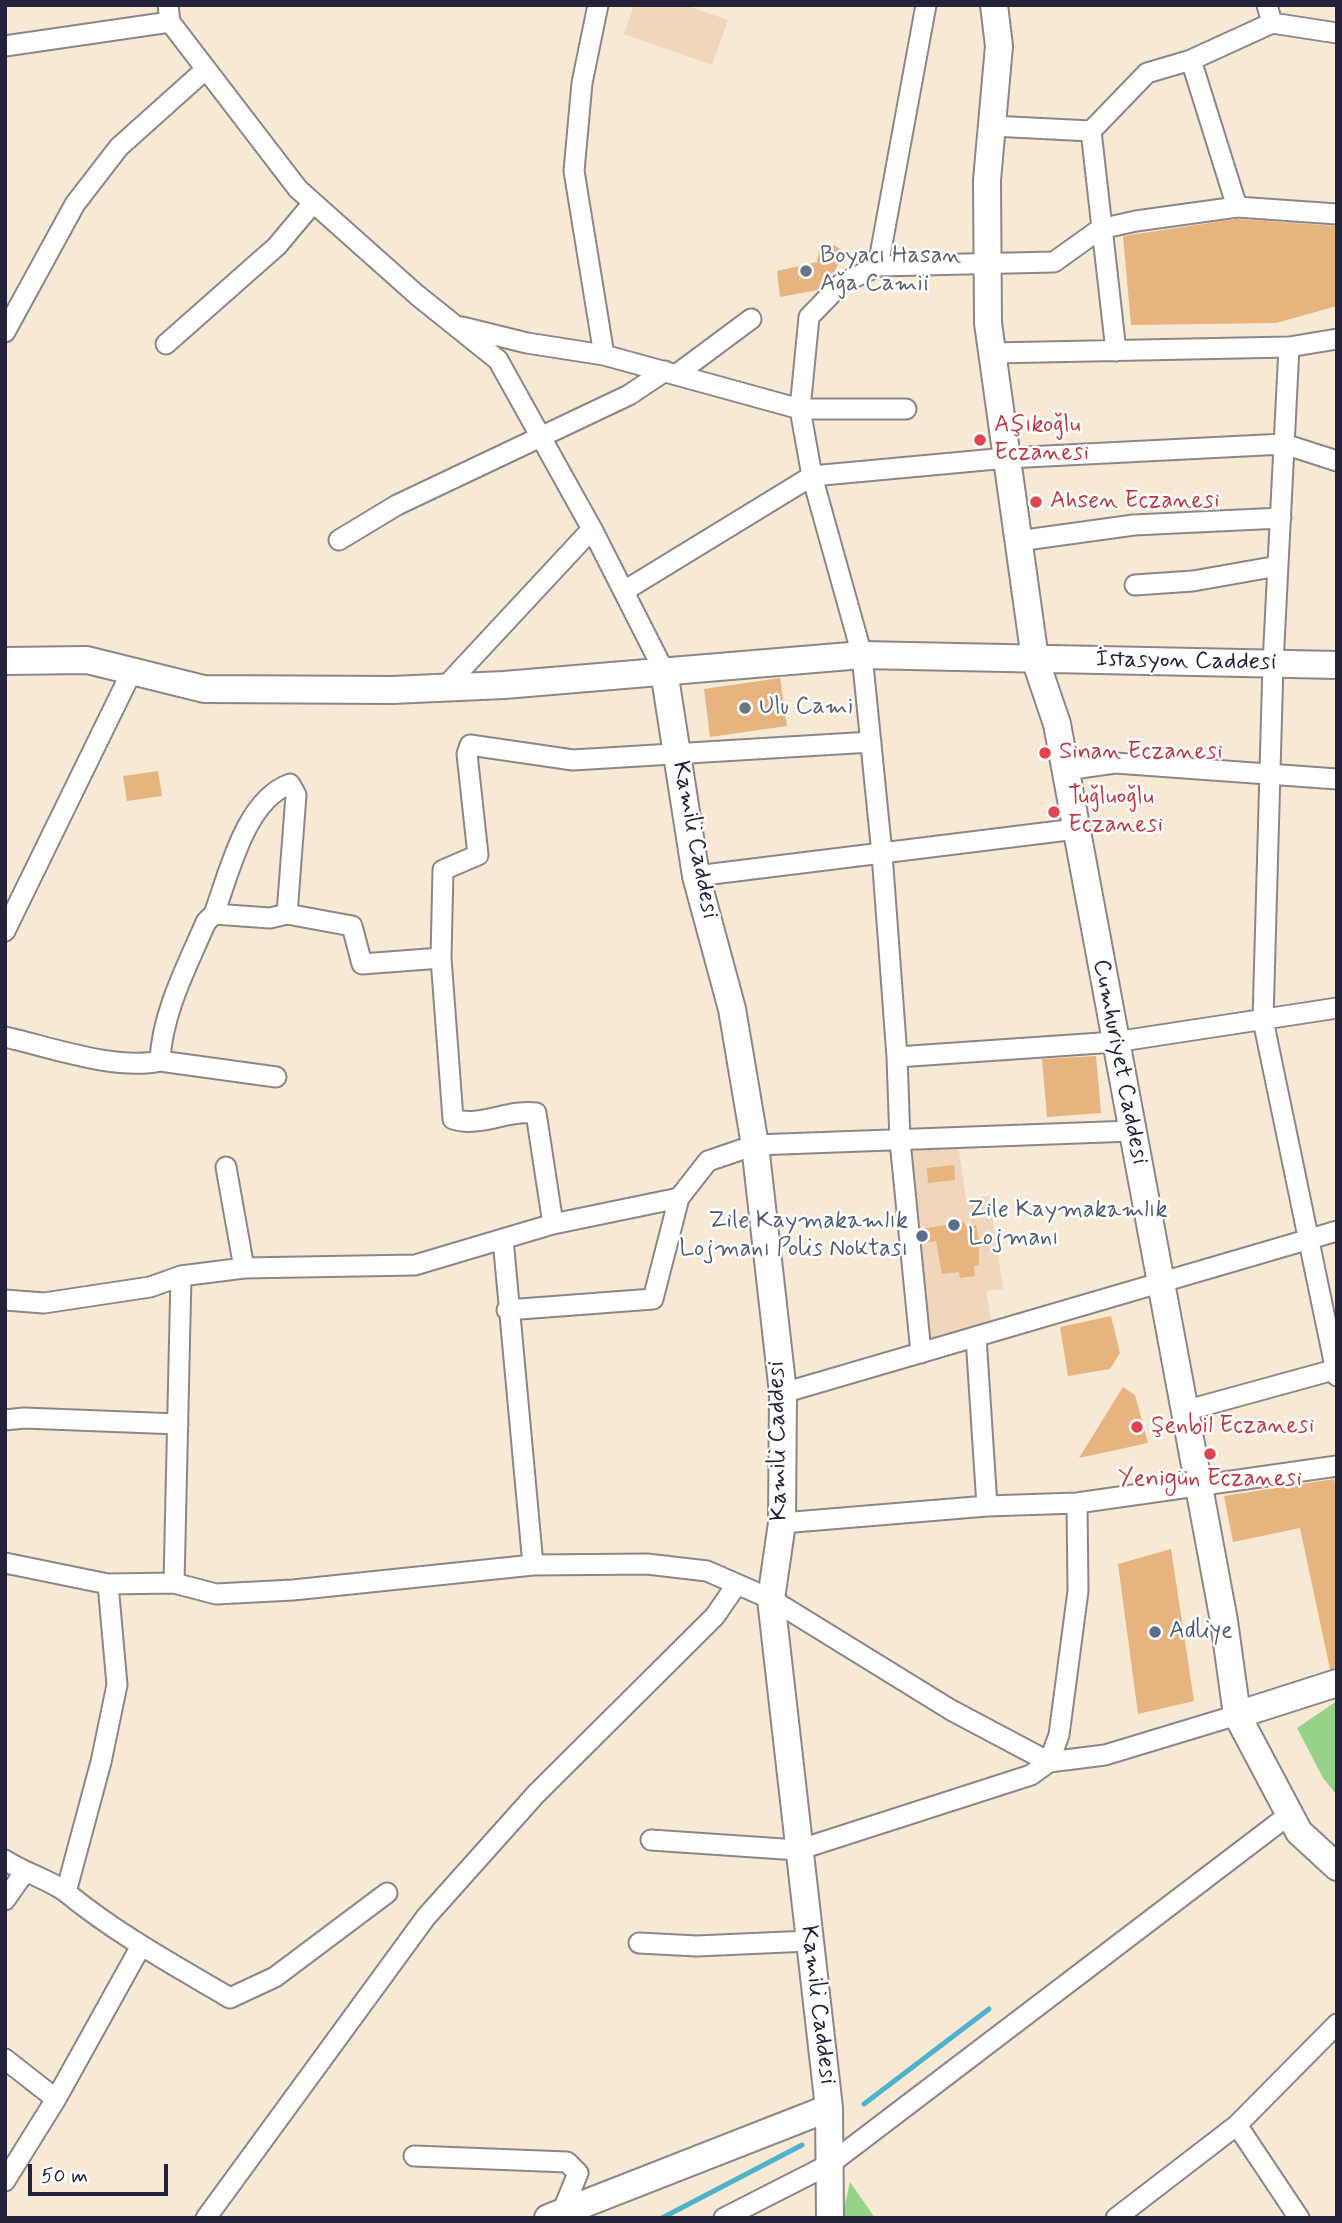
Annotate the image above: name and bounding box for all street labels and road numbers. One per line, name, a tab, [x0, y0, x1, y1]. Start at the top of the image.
street label: İstasyon Caddesi	[1095, 646, 1277, 678]
street label: Kamili Caddesi	[665, 759, 723, 921]
street label: Cumhuriyet Caddesi	[1085, 957, 1153, 1167]
street label: Kamili Caddesi	[763, 1361, 795, 1521]
street label: Kamili Caddesi	[793, 1924, 841, 2086]

